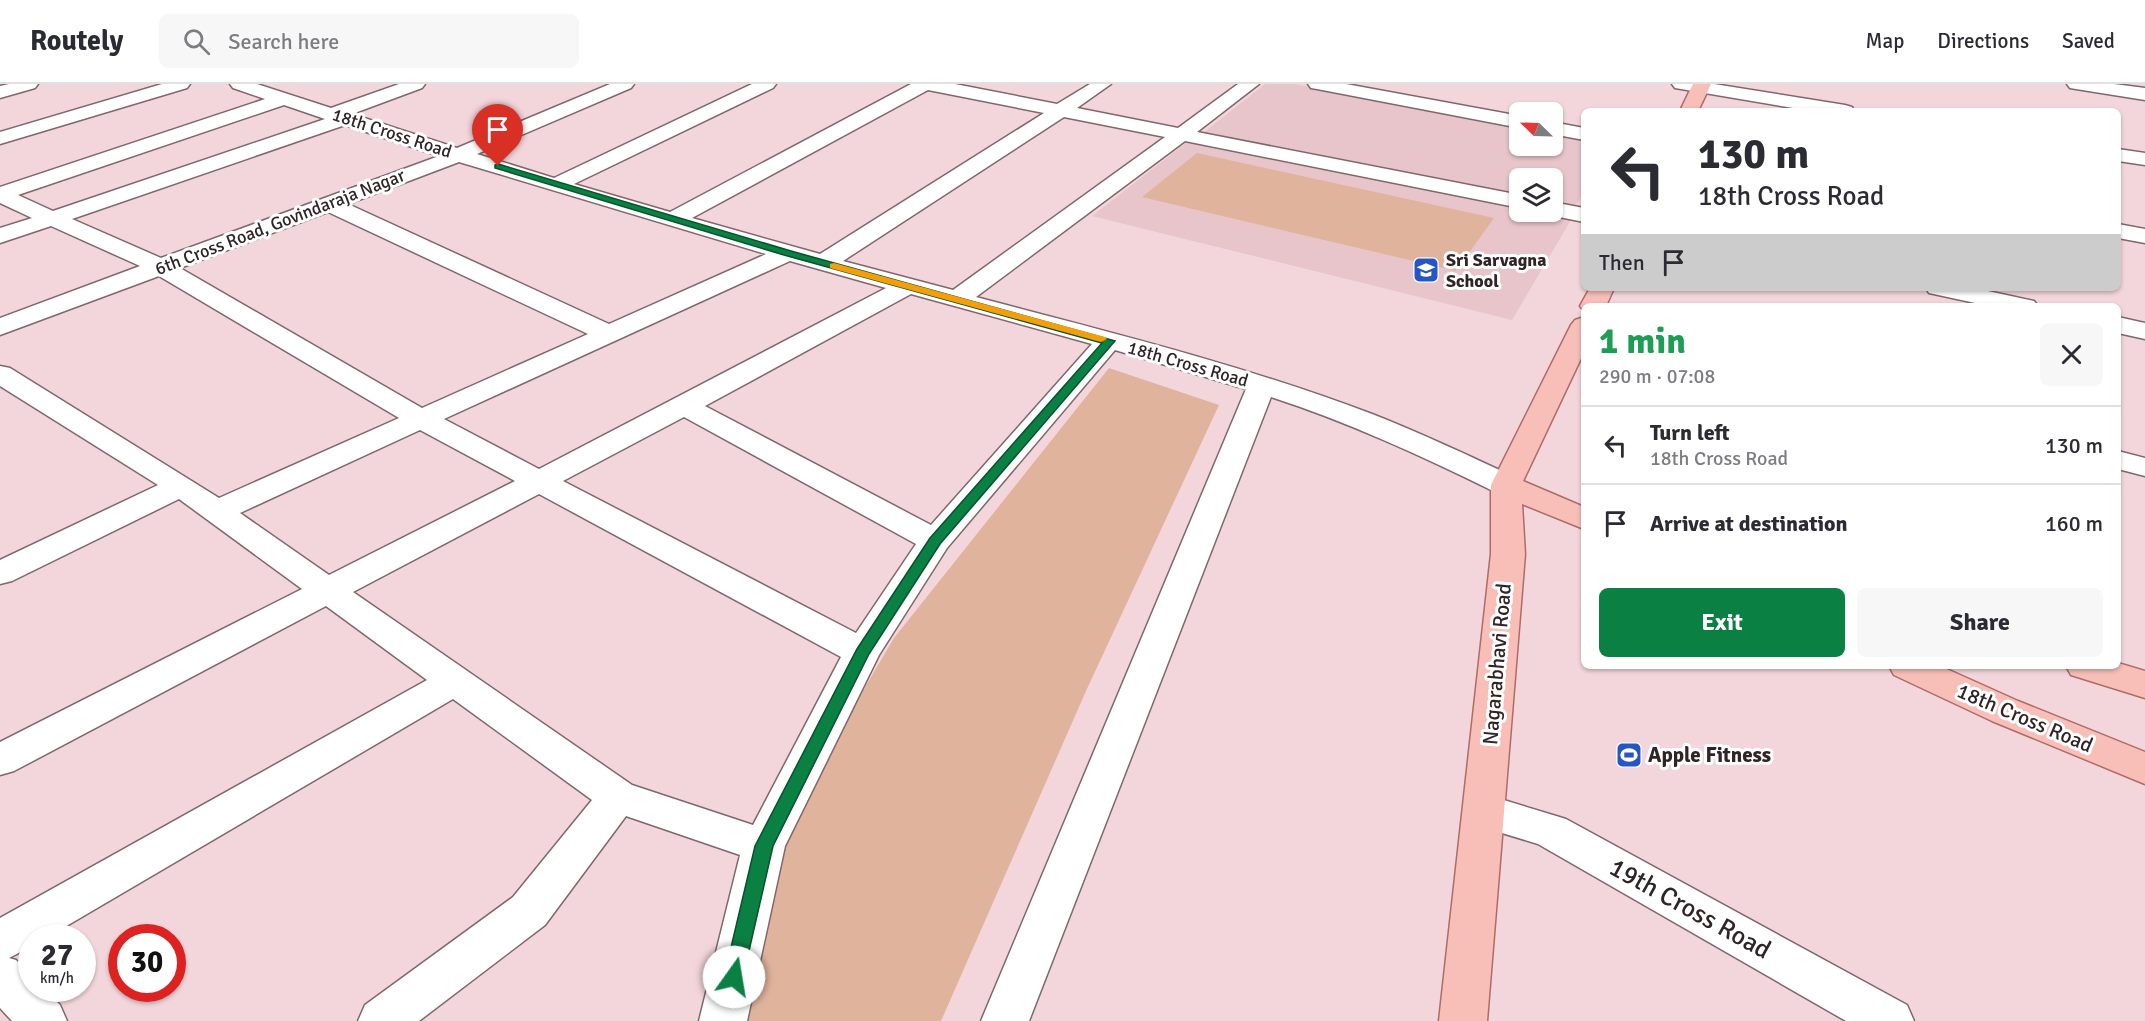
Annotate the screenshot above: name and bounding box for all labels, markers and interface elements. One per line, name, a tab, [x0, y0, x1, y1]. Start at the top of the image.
search box	[159, 14, 579, 68]
text: Routely	[30, 24, 123, 58]
icon: search	[180, 25, 213, 58]
text: Search here	[228, 28, 339, 55]
text: Map	[1866, 28, 1904, 54]
text: Directions	[1937, 28, 2029, 54]
text: Saved	[2062, 28, 2115, 54]
north arrow	[1509, 102, 1563, 156]
map controls	[1509, 102, 1563, 222]
street label: 18th Cross Road	[330, 103, 454, 163]
pin	[472, 104, 523, 166]
icon: arrive	[481, 113, 514, 146]
text: 130 m	[1698, 129, 1809, 180]
icon: left	[1599, 132, 1677, 210]
street label: 6th Cross Road, Govindaraja Nagar	[152, 164, 408, 280]
button: layers	[1509, 168, 1563, 222]
text: 18th Cross Road	[1698, 180, 1884, 213]
icon: arrive	[1657, 246, 1690, 279]
place label: Sri Sarvagna School	[1446, 249, 1546, 292]
text: Then	[1599, 249, 1645, 276]
school or university icon: Sri Sarvagna School	[1411, 255, 1441, 285]
text: 1 min	[1599, 319, 1686, 364]
button: close	[2040, 323, 2103, 386]
street label: 18th Cross Road	[1125, 336, 1251, 392]
text: 290 m · 07:08	[1599, 364, 1715, 389]
text: Turn left	[1650, 419, 1730, 446]
icon: left	[1599, 429, 1632, 462]
text: 130 m	[2045, 432, 2103, 459]
text: 18th Cross Road	[1650, 446, 1788, 471]
icon: arrive	[1599, 507, 1632, 540]
text: Arrive at destination	[1650, 510, 1847, 537]
text: 160 m	[2045, 510, 2103, 537]
street label: Nagarabhavi Road	[1477, 582, 1517, 746]
button: Exit	[1599, 588, 1845, 657]
button: Share	[1857, 588, 2103, 657]
street label: 18th Cross Road	[1953, 678, 2097, 758]
sports icon: Apple Fitness	[1614, 740, 1644, 770]
place label: Apple Fitness	[1648, 742, 1771, 768]
street label: 19th Cross Road	[1604, 851, 1776, 967]
speed limit sign: 30	[108, 924, 186, 1002]
text: 27	[41, 937, 73, 974]
position arrow	[702, 945, 766, 1009]
text: km/h	[40, 969, 74, 987]

